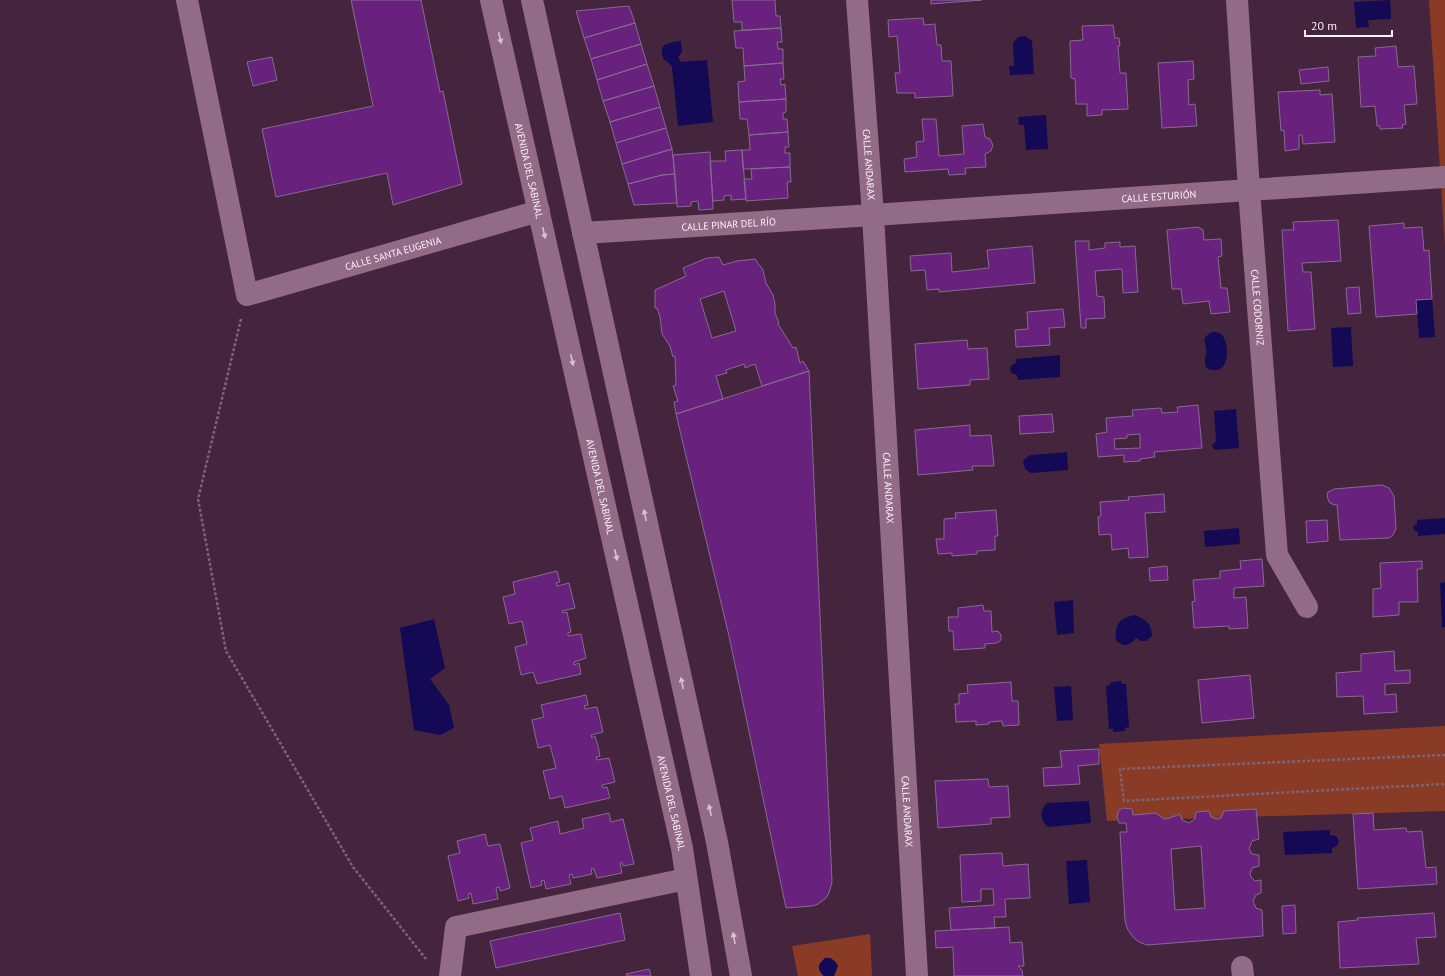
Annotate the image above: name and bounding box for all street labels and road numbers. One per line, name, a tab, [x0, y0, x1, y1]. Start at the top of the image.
street label: AVENIDA DEL SABINAL	[512, 122, 547, 220]
street label: CALLE ANDARAX	[860, 128, 878, 201]
street label: CALLE ESTURIÓN	[1121, 187, 1197, 205]
street label: CALLE PINAR DEL RÍO	[681, 215, 776, 233]
street label: CALLE SANTA EUGENIA	[343, 233, 443, 273]
street label: CALLE CODORNIZ	[1249, 269, 1267, 346]
street label: AVENIDA DEL SABINAL	[584, 438, 618, 536]
street label: CALLE ANDARAX	[880, 452, 897, 524]
street label: AVENIDA DEL SABINAL	[655, 754, 689, 852]
street label: CALLE ANDARAX	[899, 775, 916, 848]

